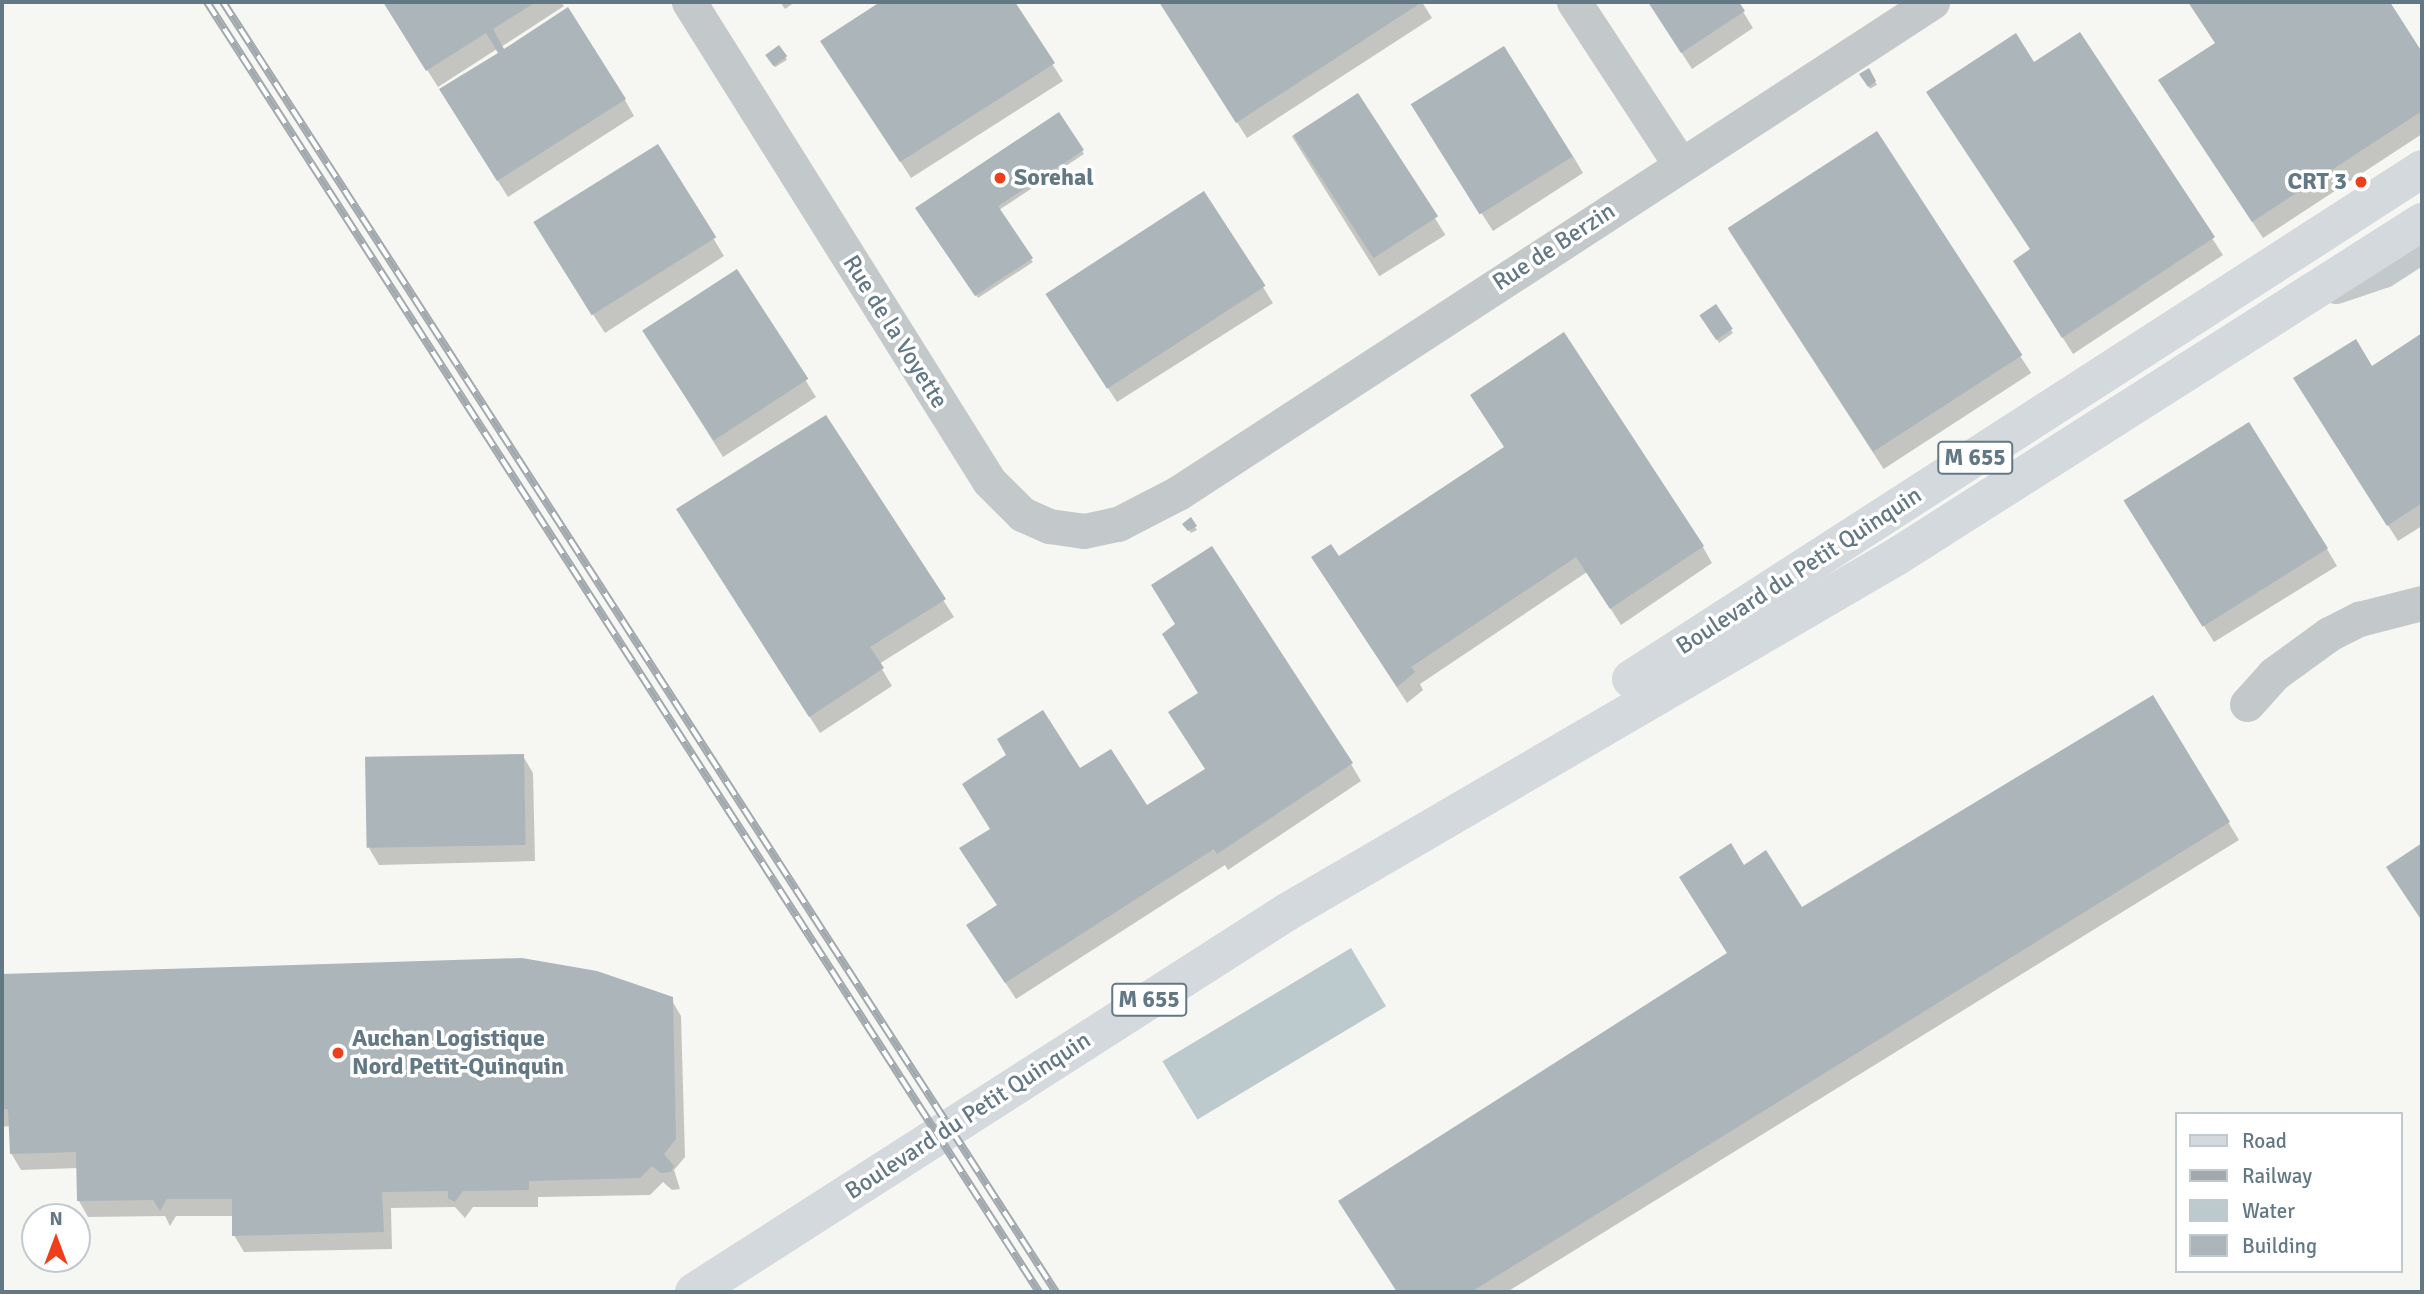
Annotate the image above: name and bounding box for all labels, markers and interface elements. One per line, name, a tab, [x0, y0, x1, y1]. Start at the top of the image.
place label: Sorehal	[1014, 164, 1094, 192]
place label: CRT 3	[2287, 168, 2347, 196]
marker: Sorehal	[992, 170, 1008, 186]
marker: CRT 3	[2353, 174, 2369, 190]
street label: Rue de Berzin	[1487, 197, 1621, 297]
street label: Rue de la Voyette	[836, 250, 954, 414]
road number: M 655	[1937, 438, 2014, 478]
street label: Boulevard du Petit Quinquin	[1671, 481, 1927, 661]
road number: M 655	[1110, 981, 1188, 1020]
place label: Auchan Logistique Nord Petit-Quinquin	[352, 1025, 564, 1081]
street label: Boulevard du Petit Quinquin	[840, 1026, 1096, 1206]
marker: Auchan Logistique Nord Petit-Quinquin	[330, 1045, 346, 1061]
legend	[2176, 1112, 2403, 1273]
text: Road	[2242, 1128, 2287, 1154]
text: Railway	[2242, 1163, 2312, 1189]
text: Water	[2242, 1198, 2295, 1224]
north arrow	[21, 1203, 91, 1273]
text: N	[49, 1207, 63, 1231]
text: Building	[2242, 1233, 2317, 1259]

